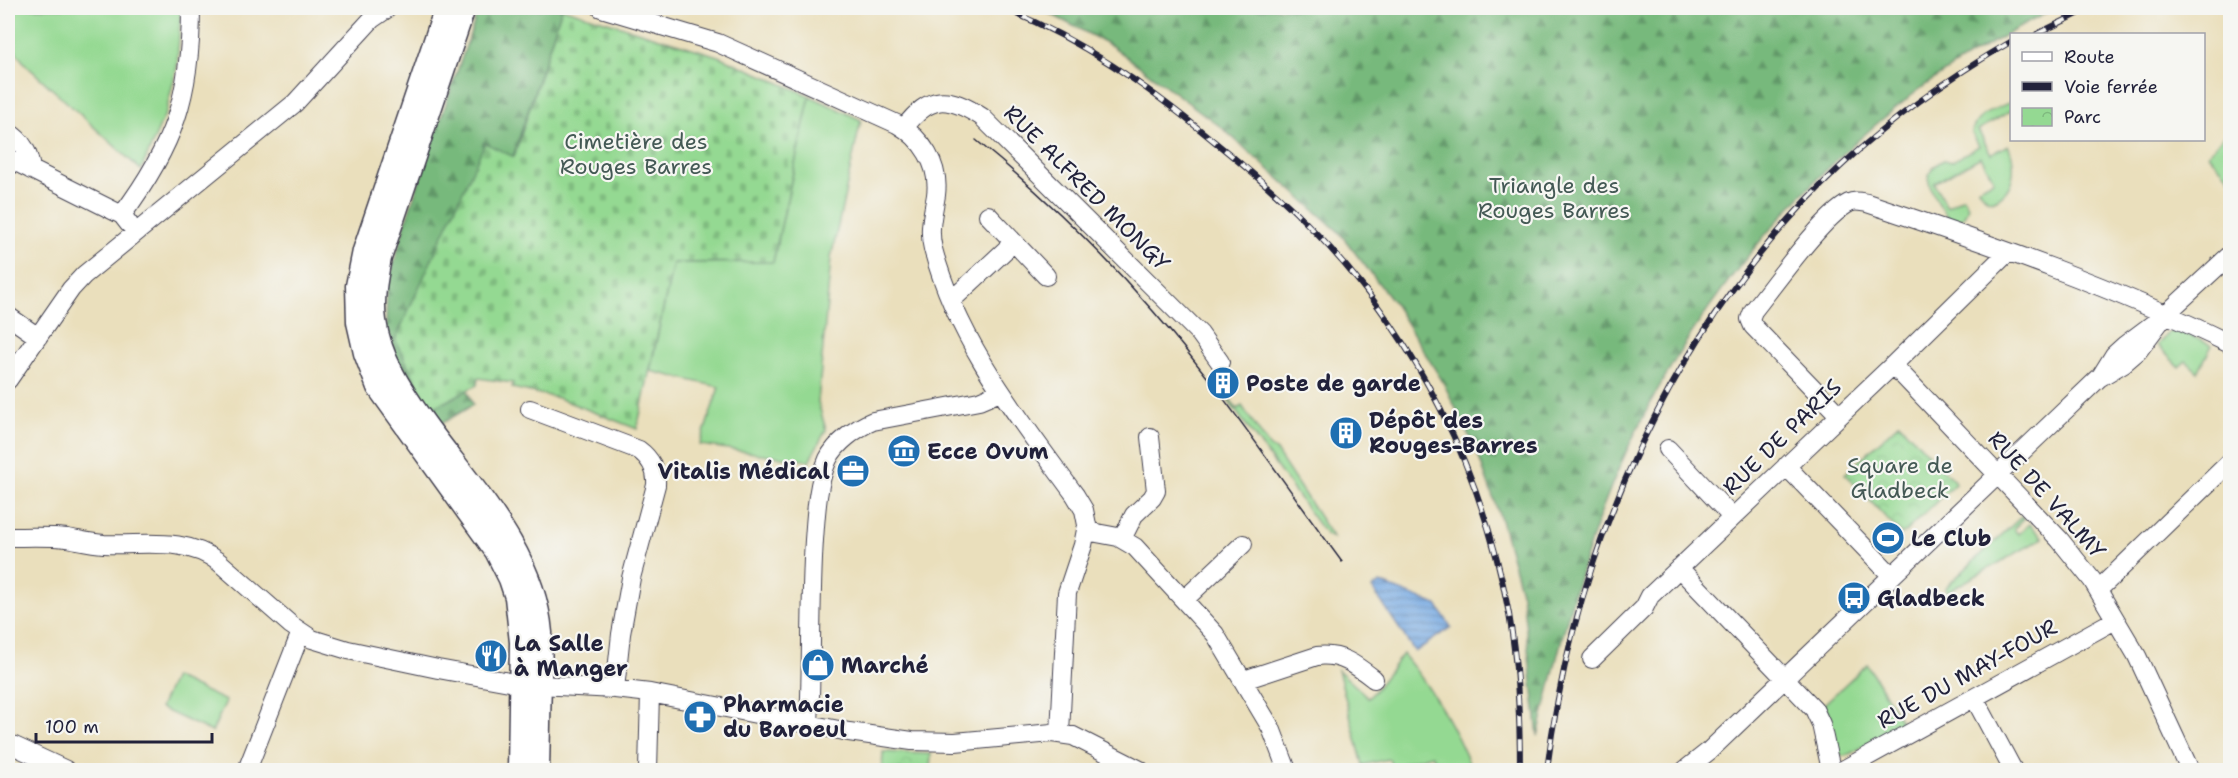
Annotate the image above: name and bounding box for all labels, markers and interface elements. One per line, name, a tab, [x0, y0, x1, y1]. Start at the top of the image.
legend	[2010, 33, 2205, 141]
text: Route	[2064, 45, 2115, 69]
text: Voie ferrée	[2064, 75, 2158, 99]
street label: RUE ALFRED MONGY	[998, 99, 1176, 277]
text: Parc	[2064, 105, 2101, 129]
park label: Cimetière des Rouges Barres	[560, 127, 712, 181]
park label: Triangle des Rouges Barres	[1478, 171, 1630, 225]
building icon: Poste de garde	[1205, 365, 1241, 401]
place label: Poste de garde	[1246, 369, 1421, 398]
street label: RUE DE PARIS	[1716, 373, 1848, 501]
place label: Dépôt des Rouges-Barres	[1369, 406, 1538, 460]
building icon: Dépôt des Rouges-Barres	[1328, 415, 1364, 451]
street label: RUE DE VALMY	[1982, 425, 2112, 565]
museum icon: Ecce Ovum	[886, 433, 922, 469]
place label: Ecce Ovum	[927, 437, 1049, 466]
park label: Square de Gladbeck	[1847, 451, 1953, 505]
office icon: Vitalis Médical	[835, 453, 871, 489]
place label: Vitalis Médical	[657, 457, 830, 486]
sports icon: Le Club	[1870, 520, 1906, 556]
place label: Le Club	[1911, 524, 1992, 553]
bus stop icon: Gladbeck	[1836, 580, 1872, 616]
place label: Gladbeck	[1877, 584, 1985, 613]
street label: RUE DU MAY-FOUR	[1872, 613, 2062, 735]
place label: La Salle à Manger	[514, 629, 628, 683]
restaurant icon: La Salle à Manger	[473, 638, 509, 674]
shop icon: Marché	[800, 647, 836, 683]
place label: Marché	[841, 651, 929, 680]
place label: Pharmacie du Baroeul	[723, 690, 847, 744]
pharmacy icon: Pharmacie du Baroeul	[682, 699, 718, 735]
scale bar	[36, 706, 212, 744]
text: 100 m	[45, 715, 99, 739]

